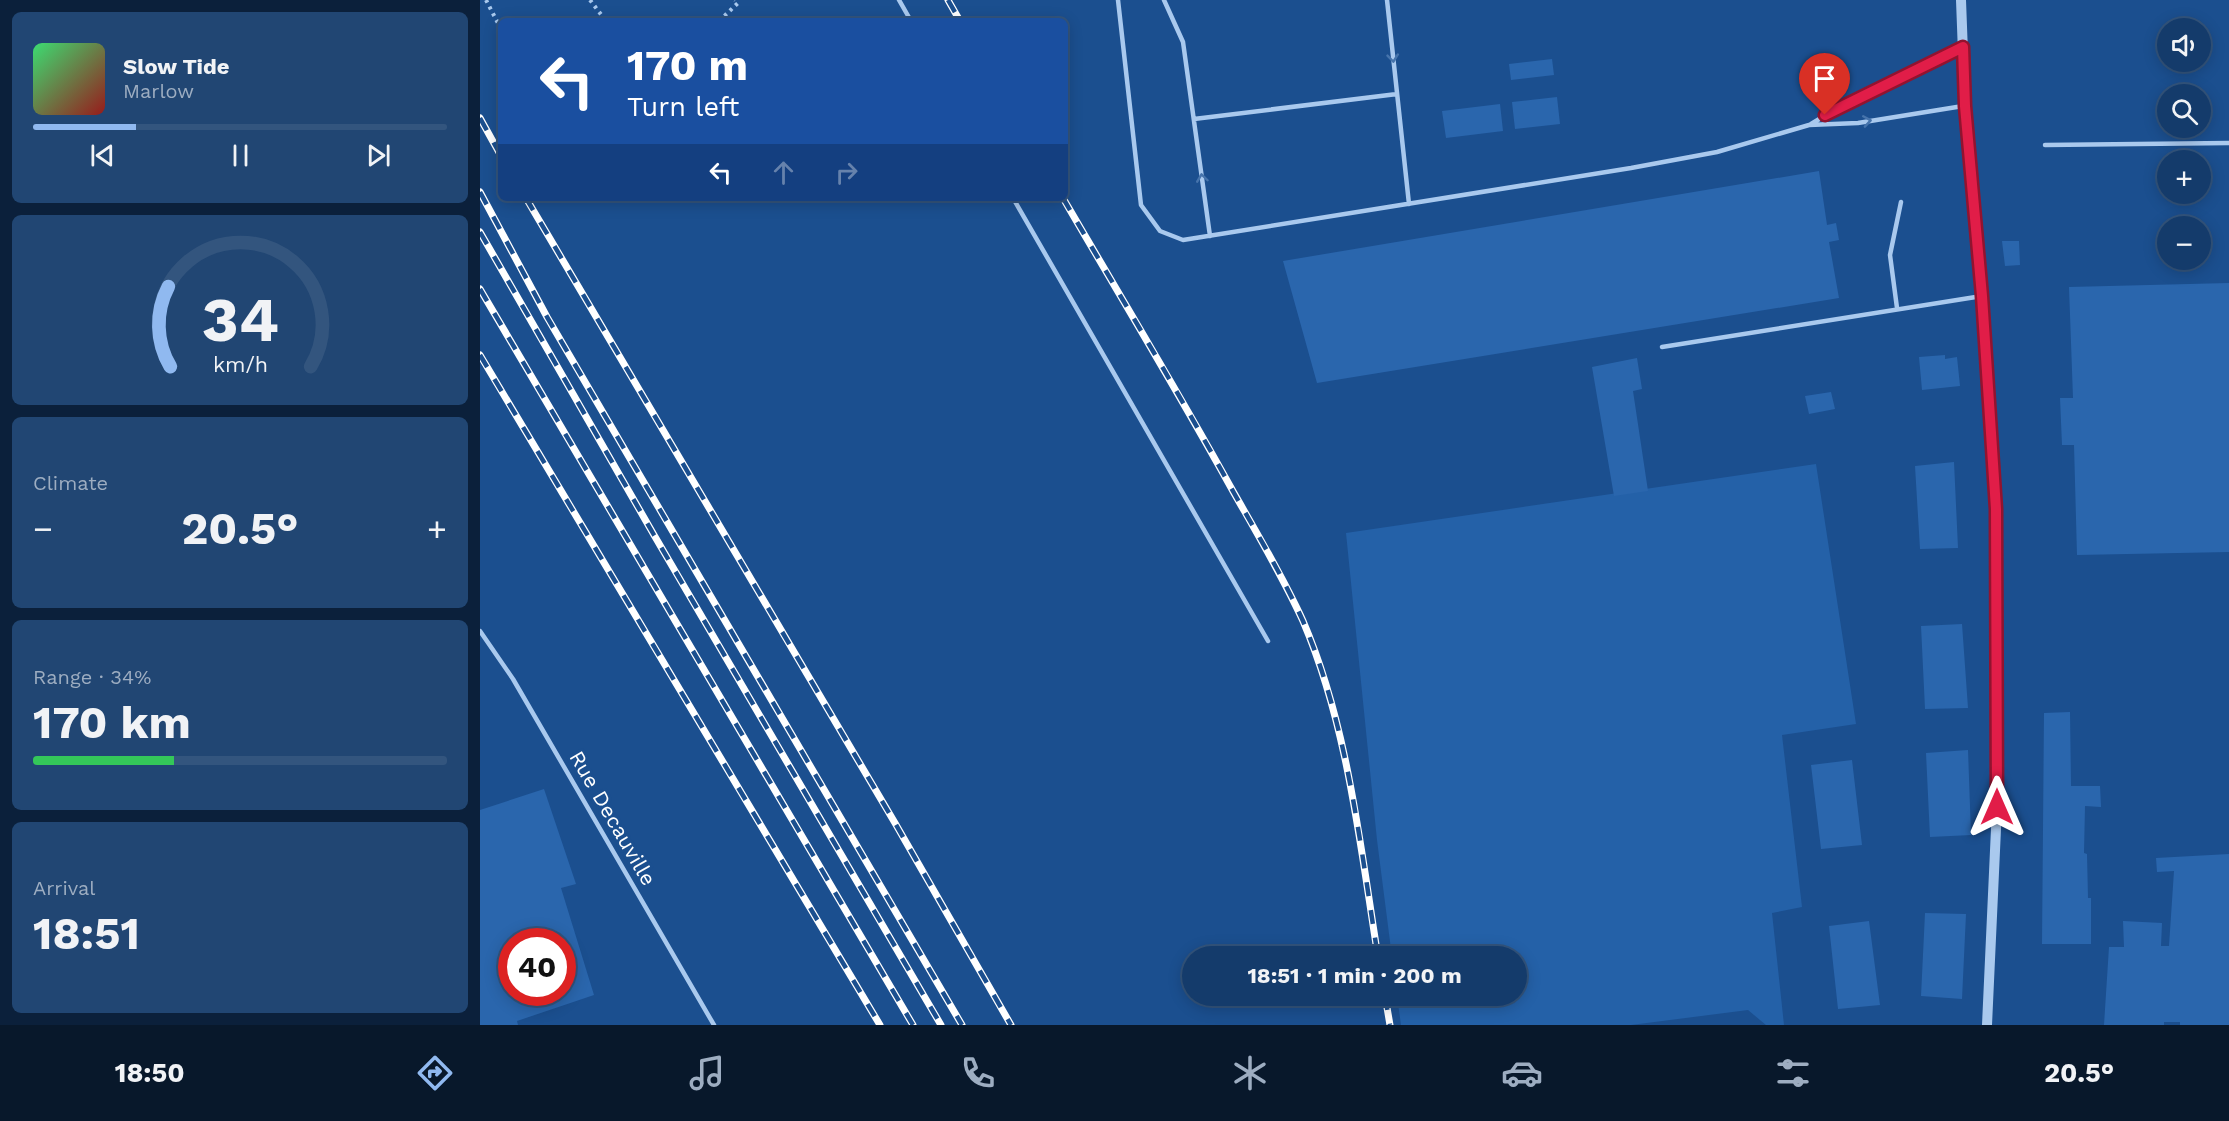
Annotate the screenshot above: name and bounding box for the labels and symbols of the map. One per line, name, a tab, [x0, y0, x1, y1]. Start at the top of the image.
pin	[1799, 53, 1850, 115]
one-way arrow	[1386, 54, 1399, 63]
one-way arrow	[1863, 116, 1872, 128]
one-way arrow	[1196, 174, 1208, 183]
street label: Rue Decauville	[564, 746, 662, 890]
position arrow	[1965, 775, 2029, 839]
speed limit sign: 40	[498, 928, 576, 1006]

